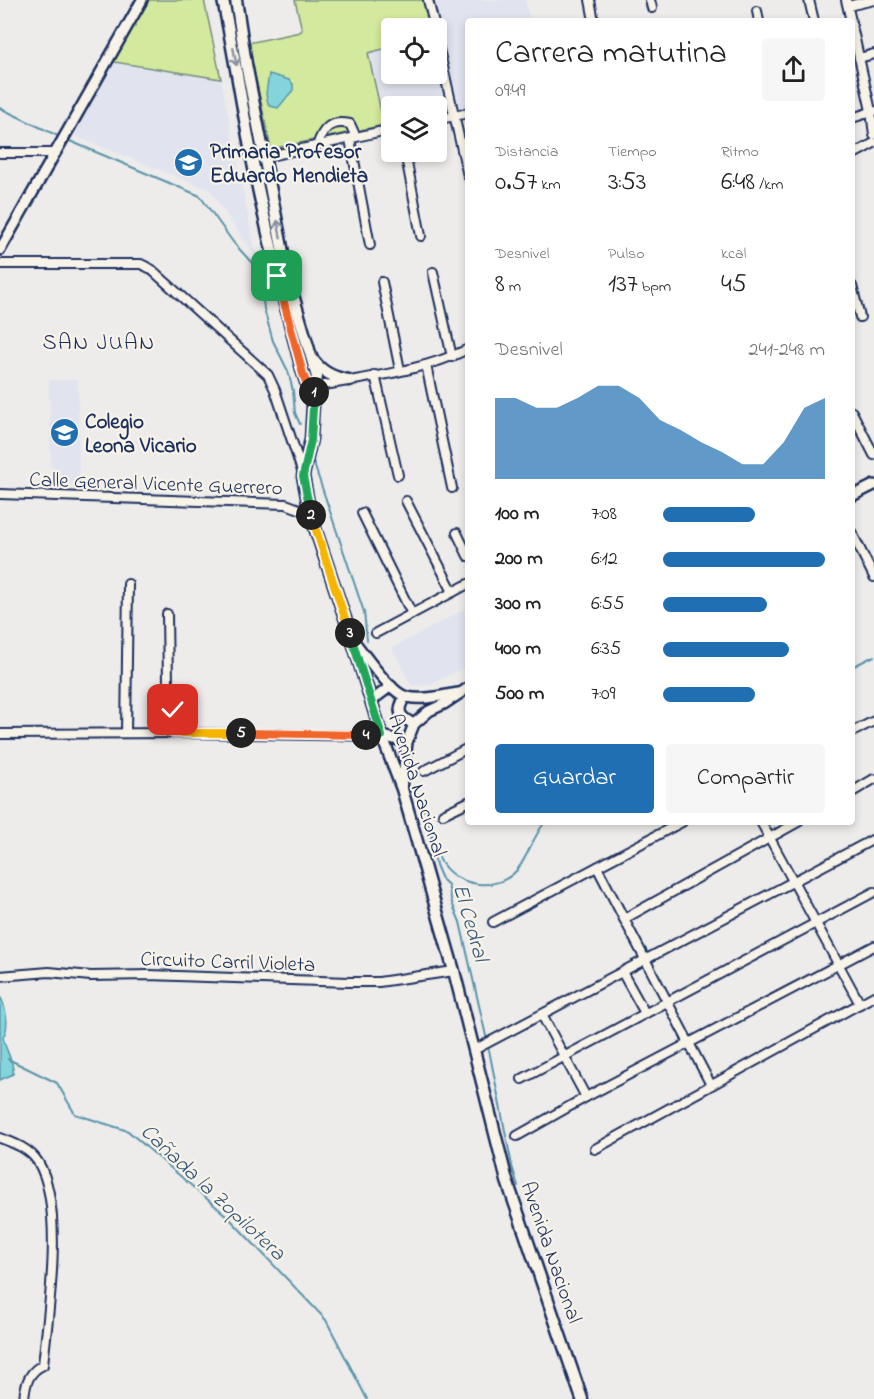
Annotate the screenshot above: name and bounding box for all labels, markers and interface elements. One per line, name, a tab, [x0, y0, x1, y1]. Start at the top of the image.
map controls	[381, 18, 447, 162]
button: locate	[381, 18, 447, 84]
text: Carrera matutina	[495, 30, 727, 78]
button: share	[762, 38, 825, 101]
one-way arrow	[230, 47, 241, 67]
text: 09:49	[495, 77, 526, 106]
button: layers	[381, 96, 447, 162]
place label: Primaria Profesor Eduardo Mendieta	[210, 138, 368, 192]
text: Distancia	[495, 140, 558, 164]
text: Tiempo	[608, 140, 657, 164]
text: Ritmo	[721, 140, 759, 164]
school or university icon: Primaria Profesor Eduardo Mendieta	[173, 147, 205, 179]
text: 0.57	[495, 164, 537, 202]
text: 3:53	[608, 164, 647, 202]
text: 6:48	[721, 164, 755, 202]
text: km	[537, 173, 561, 197]
text: /km	[755, 173, 784, 197]
one-way arrow	[273, 220, 284, 239]
text: Desnivel	[495, 242, 549, 266]
text: Pulso	[608, 242, 645, 266]
text: kcal	[721, 242, 746, 266]
pin	[251, 250, 302, 301]
icon: arrive	[260, 259, 293, 292]
text: 8	[495, 266, 505, 304]
text: 137	[608, 266, 638, 304]
text: 45	[721, 266, 747, 304]
text: m	[505, 275, 521, 299]
text: bpm	[638, 275, 671, 299]
district label: SAN JUAN	[42, 328, 156, 360]
text: Desnivel	[495, 336, 563, 365]
text: 241–248 m	[749, 336, 825, 365]
pin: 1	[299, 377, 329, 407]
text: 1	[311, 380, 317, 404]
place label: Colegio Leona Vicario	[85, 408, 197, 462]
school or university icon: Colegio Leona Vicario	[48, 417, 80, 449]
street label: Calle General Vicente Guerrero	[29, 466, 283, 504]
pin: 2	[296, 500, 326, 530]
text: 100 m	[495, 500, 539, 529]
text: 7:08	[591, 500, 617, 529]
text: 2	[307, 503, 315, 527]
text: 200 m	[495, 545, 543, 574]
text: 6:12	[591, 545, 618, 574]
text: 300 m	[495, 590, 541, 619]
text: 6:55	[591, 590, 624, 619]
pin: 3	[335, 618, 365, 648]
text: 3	[347, 621, 353, 645]
text: 400 m	[495, 635, 541, 664]
text: 6:35	[591, 635, 621, 664]
text: 500 m	[495, 680, 544, 709]
text: 7:09	[591, 680, 616, 709]
pin	[147, 684, 198, 735]
icon: check	[156, 693, 189, 726]
street label: Avenida Nacional	[379, 710, 453, 861]
pin: 5	[226, 718, 256, 748]
pin: 4	[351, 720, 381, 750]
text: 5	[236, 721, 246, 745]
text: 4	[363, 723, 369, 747]
button: Guardar	[495, 744, 654, 813]
button: Compartir	[666, 744, 825, 813]
water label: El Cedral	[443, 880, 496, 968]
street label: Circuito Carril Violeta	[140, 945, 316, 981]
water label: Cañada la Zopilotera	[132, 1117, 293, 1270]
street label: Avenida Nacional	[512, 1178, 588, 1328]

